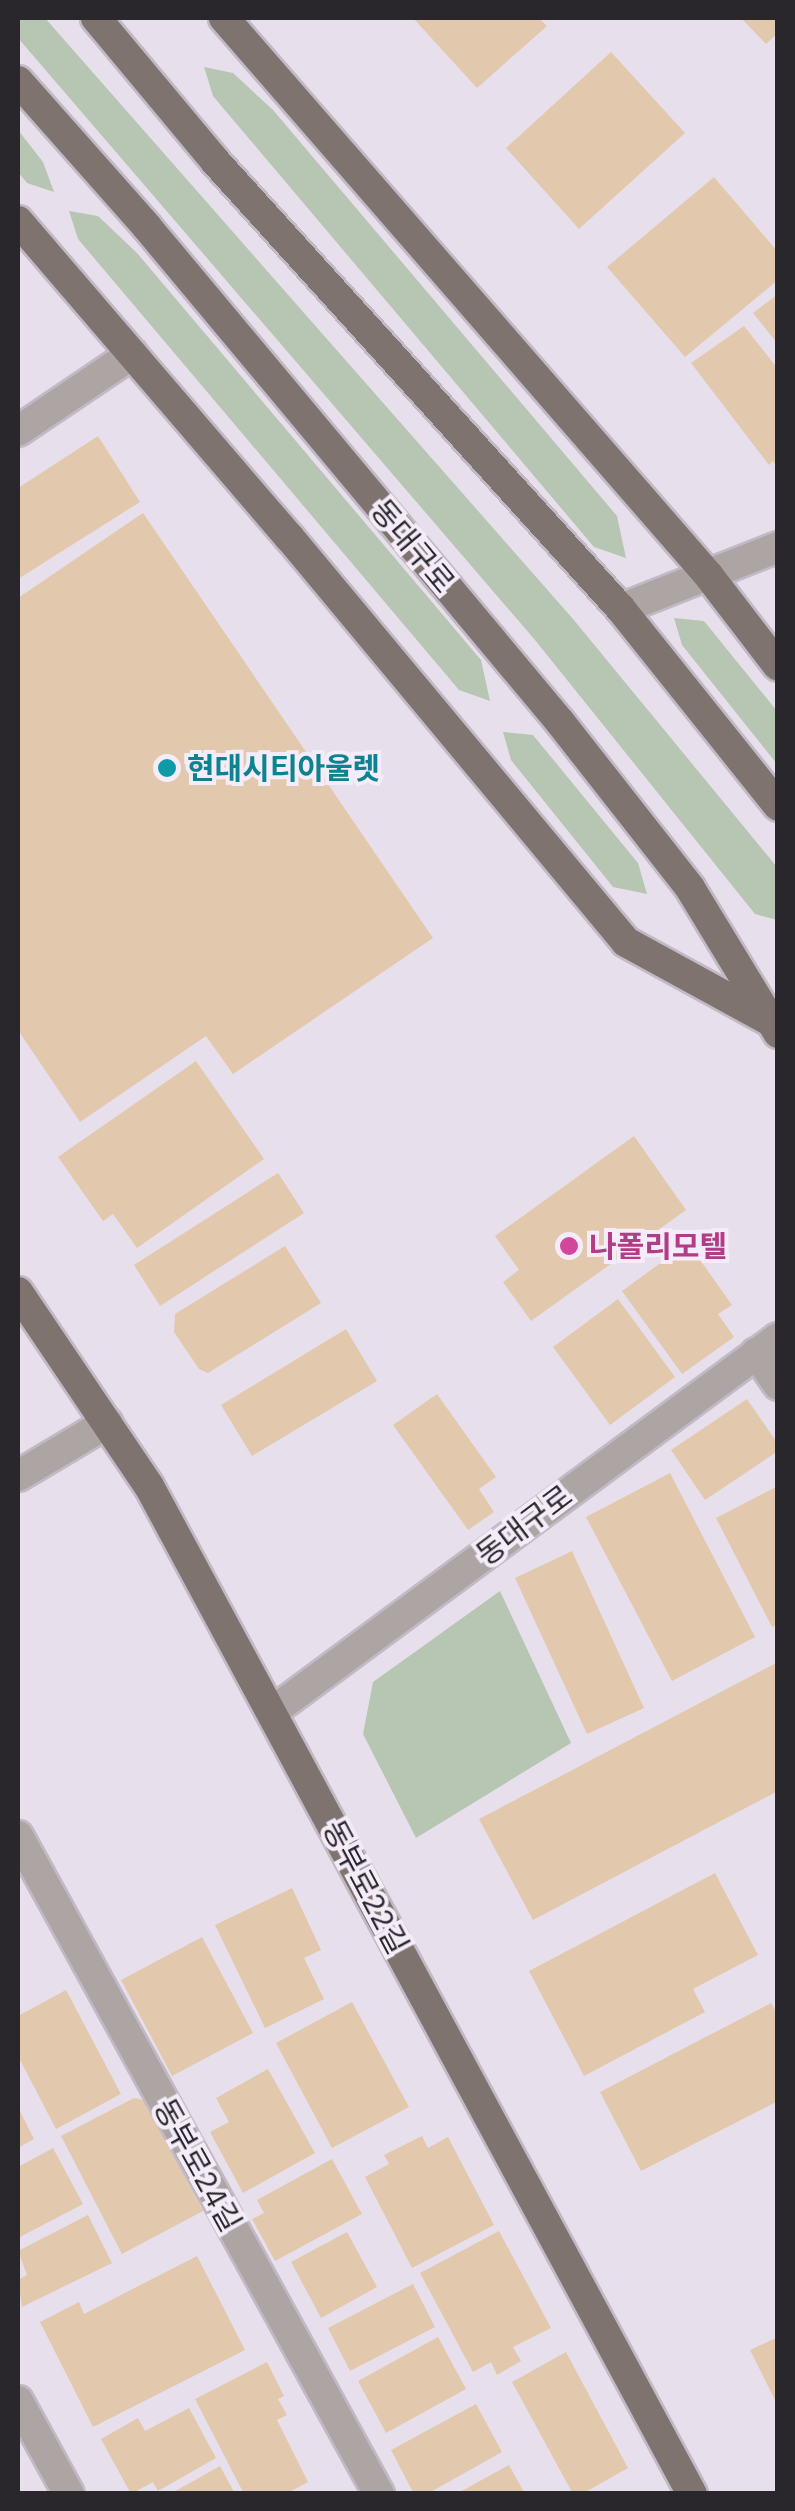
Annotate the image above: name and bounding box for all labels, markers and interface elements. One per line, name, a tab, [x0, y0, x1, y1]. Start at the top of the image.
street label: 동대구로	[364, 492, 462, 600]
place label: 현대시티아울렛	[187, 750, 380, 786]
marker: 현대시티아울렛	[156, 757, 178, 779]
place label: 나폴리모텔	[589, 1228, 727, 1264]
marker: 나폴리모텔	[558, 1235, 580, 1257]
street label: 동대구로	[469, 1477, 579, 1573]
street label: 동부로22길	[316, 1814, 416, 1960]
street label: 동부로24길	[147, 2092, 249, 2238]

